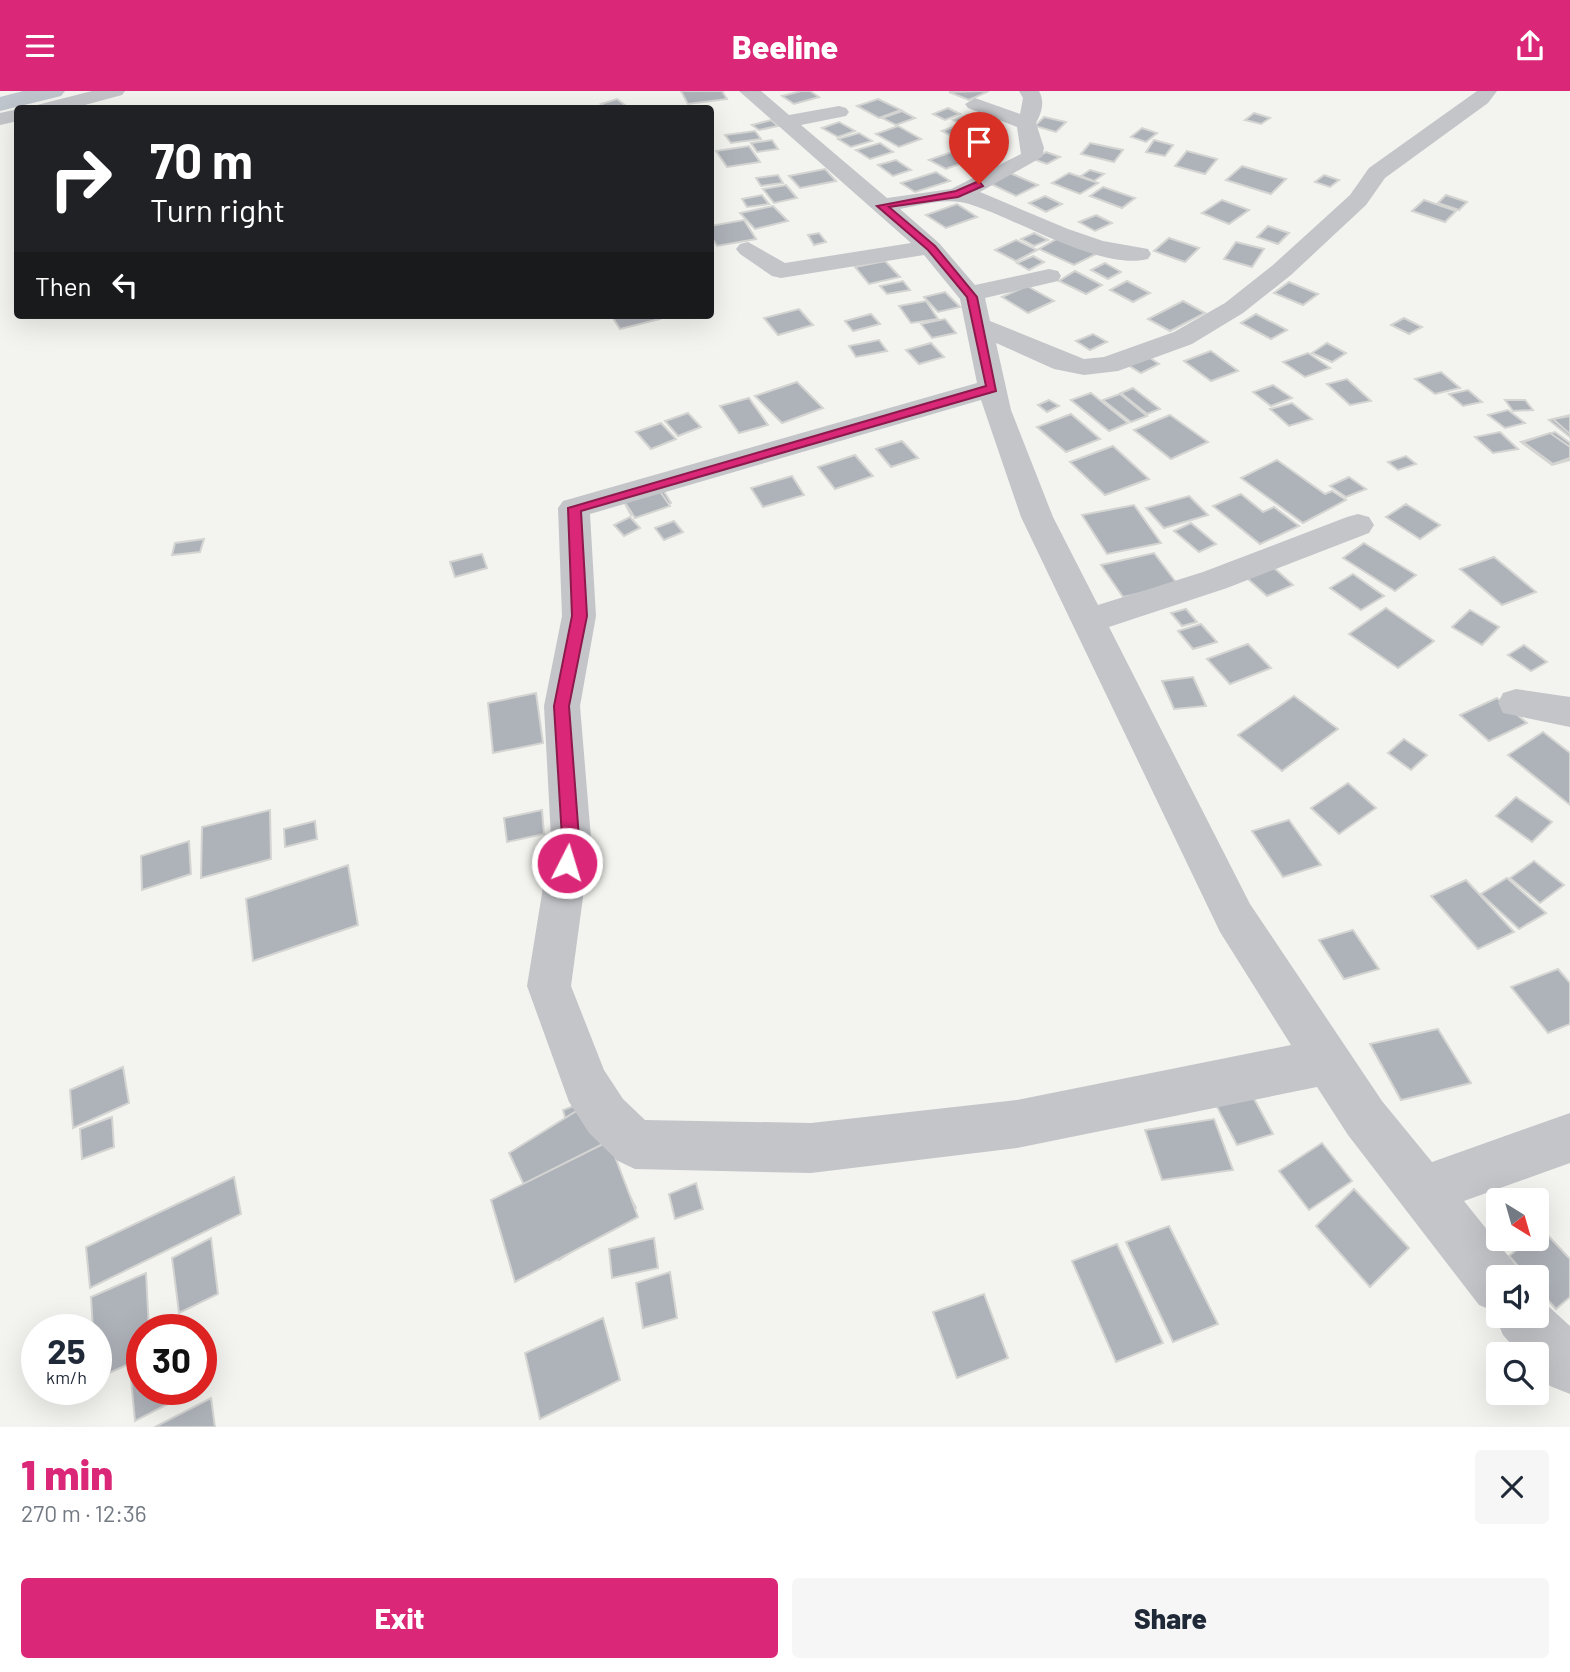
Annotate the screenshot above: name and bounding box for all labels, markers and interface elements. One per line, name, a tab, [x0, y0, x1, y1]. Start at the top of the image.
icon: menu	[21, 27, 59, 65]
text: Beeline	[732, 27, 838, 65]
icon: share	[1511, 27, 1549, 65]
pin	[949, 112, 1009, 184]
icon: arrive	[960, 123, 998, 161]
text: 70 m	[150, 130, 253, 189]
icon: right	[35, 133, 126, 224]
text: Turn right	[150, 190, 285, 228]
icon: left	[106, 266, 144, 304]
text: Then	[35, 270, 92, 301]
position arrow	[530, 826, 604, 900]
north arrow	[1486, 1188, 1549, 1251]
map controls	[1486, 1188, 1549, 1405]
button: sound	[1486, 1265, 1549, 1328]
speed limit sign: 30	[126, 1314, 217, 1405]
text: 25	[47, 1329, 86, 1371]
button: search	[1486, 1342, 1549, 1405]
text: km/h	[46, 1366, 87, 1388]
text: 1 min	[21, 1448, 113, 1498]
button: close	[1475, 1450, 1549, 1524]
text: 270 m · 12:36	[21, 1499, 147, 1527]
button: Exit	[21, 1578, 778, 1658]
button: Share	[792, 1578, 1549, 1658]

